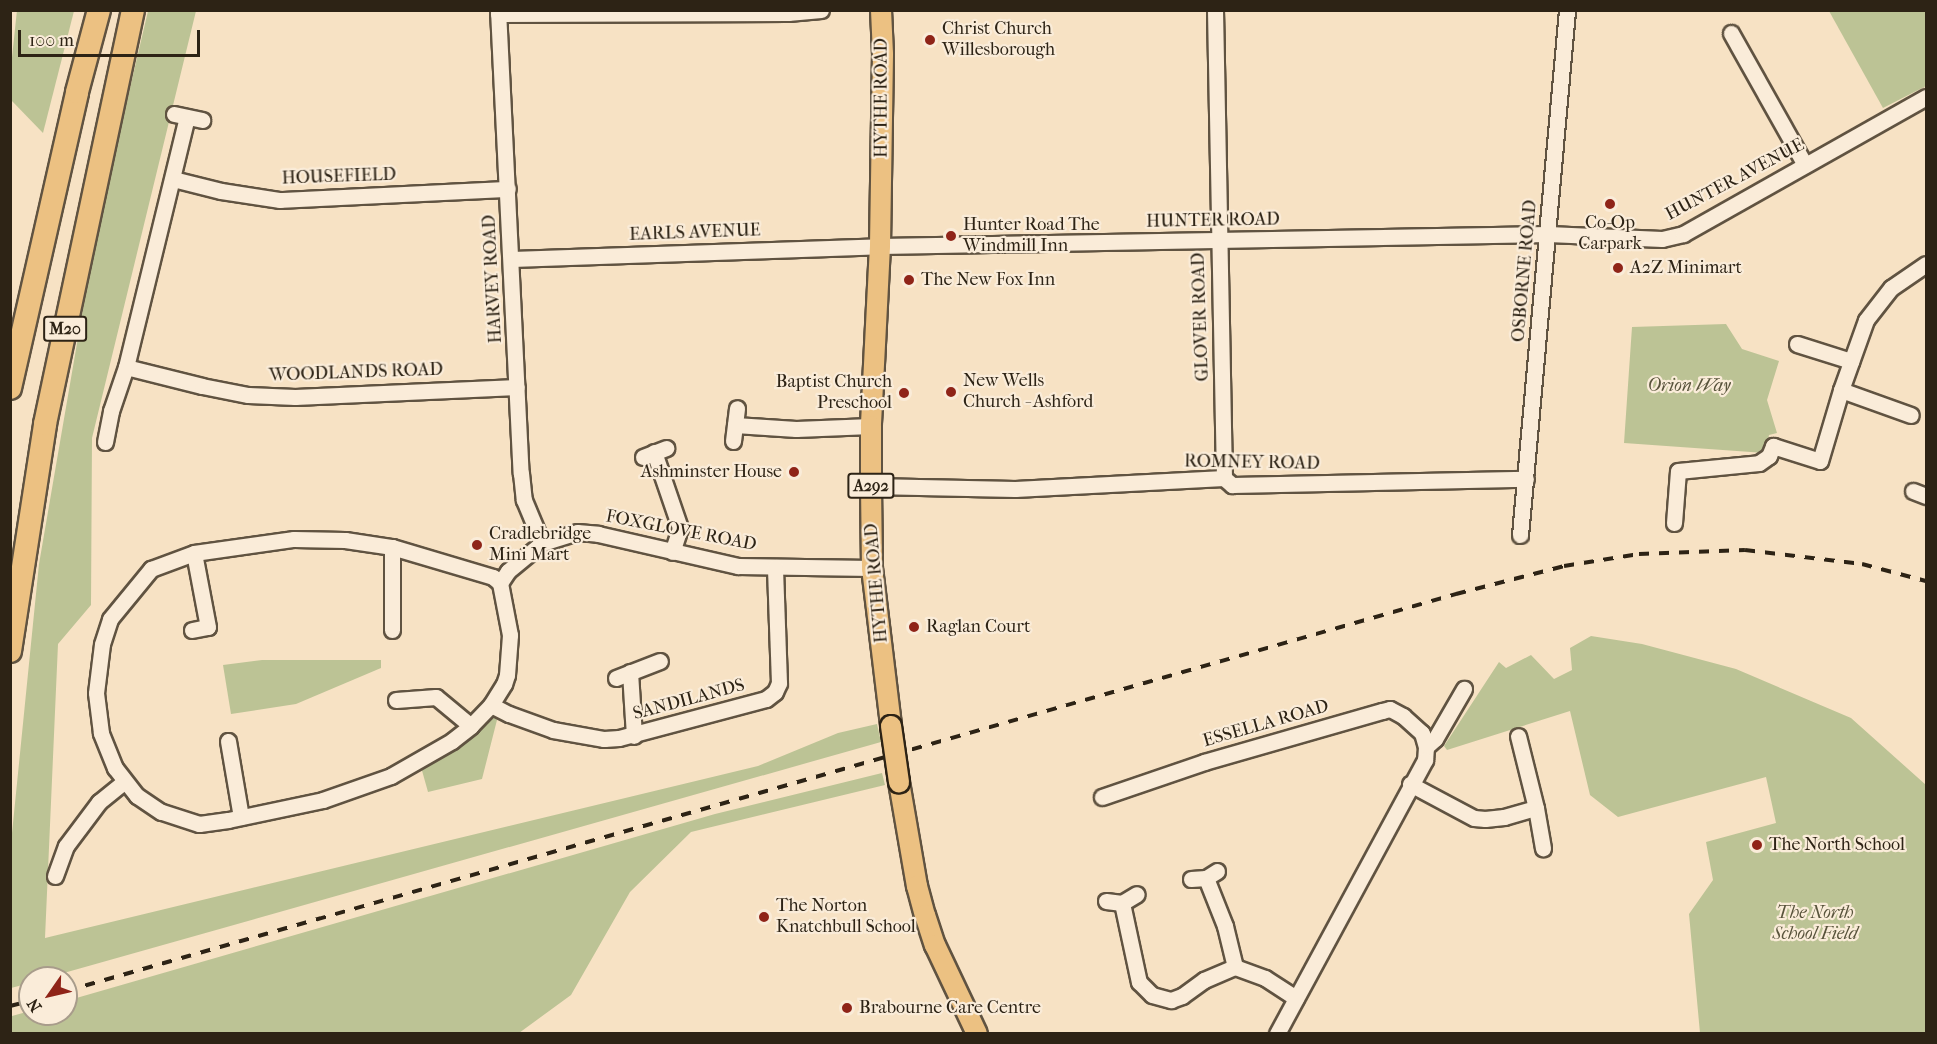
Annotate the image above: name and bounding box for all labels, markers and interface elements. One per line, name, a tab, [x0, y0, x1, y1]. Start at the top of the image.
scale bar	[21, 18, 202, 56]
place label: Christ Church Willesborough	[942, 19, 1055, 62]
text: 100 m	[29, 30, 74, 51]
marker: Christ Church Willesborough	[923, 33, 937, 47]
street label: HYTHE ROAD	[871, 38, 893, 158]
street label: HUNTER AVENUE	[1662, 134, 1808, 226]
street label: HOUSEFIELD	[281, 164, 397, 190]
marker: Co-Op Carpark	[1603, 197, 1617, 211]
street label: OSBORNE ROAD	[1508, 199, 1542, 343]
street label: HUNTER ROAD	[1146, 209, 1280, 233]
place label: Co-Op Carpark	[1578, 213, 1642, 256]
street label: HARVEY ROAD	[479, 214, 507, 344]
place label: Hunter Road The Windmill Inn	[963, 215, 1100, 258]
street label: EARLS AVENUE	[629, 220, 761, 246]
marker: Hunter Road The Windmill Inn	[944, 229, 958, 243]
street label: GLOVER ROAD	[1188, 252, 1214, 382]
place label: A2Z Minimart	[1630, 257, 1742, 279]
marker: A2Z Minimart	[1611, 261, 1625, 275]
place label: The New Fox Inn	[921, 269, 1055, 291]
marker: The New Fox Inn	[902, 273, 916, 287]
road number: M20	[42, 316, 88, 342]
street label: WOODLANDS ROAD	[269, 359, 443, 387]
place label: New Wells Church - Ashford	[963, 371, 1093, 413]
place label: Baptist Church Preschool	[776, 372, 892, 415]
park label: Orion Way	[1647, 375, 1731, 397]
marker: New Wells Church - Ashford	[944, 385, 958, 399]
marker: Baptist Church Preschool	[897, 386, 911, 400]
street label: ROMNEY ROAD	[1184, 451, 1320, 475]
place label: Ashminster House	[641, 461, 782, 483]
marker: Ashminster House	[787, 465, 801, 479]
road number: A292	[847, 473, 895, 499]
street label: FOXGLOVE ROAD	[604, 506, 758, 556]
street label: HYTHE ROAD	[861, 522, 893, 644]
place label: Cradlebridge Mini Mart	[489, 524, 591, 566]
marker: Cradlebridge Mini Mart	[470, 538, 484, 552]
place label: Raglan Court	[926, 616, 1030, 638]
marker: Raglan Court	[907, 620, 921, 634]
street label: SANDILANDS	[631, 675, 747, 725]
street label: ESSELLA ROAD	[1201, 696, 1331, 752]
place label: The North School	[1769, 834, 1905, 856]
marker: The North School	[1750, 838, 1764, 852]
place label: The Norton Knatchbull School	[776, 896, 916, 938]
park label: The North School Field	[1772, 903, 1858, 946]
marker: The Norton Knatchbull School	[757, 910, 771, 924]
north arrow	[18, 966, 78, 1026]
text: N	[23, 995, 46, 1016]
place label: Brabourne Care Centre	[859, 997, 1041, 1019]
marker: Brabourne Care Centre	[840, 1001, 854, 1015]

